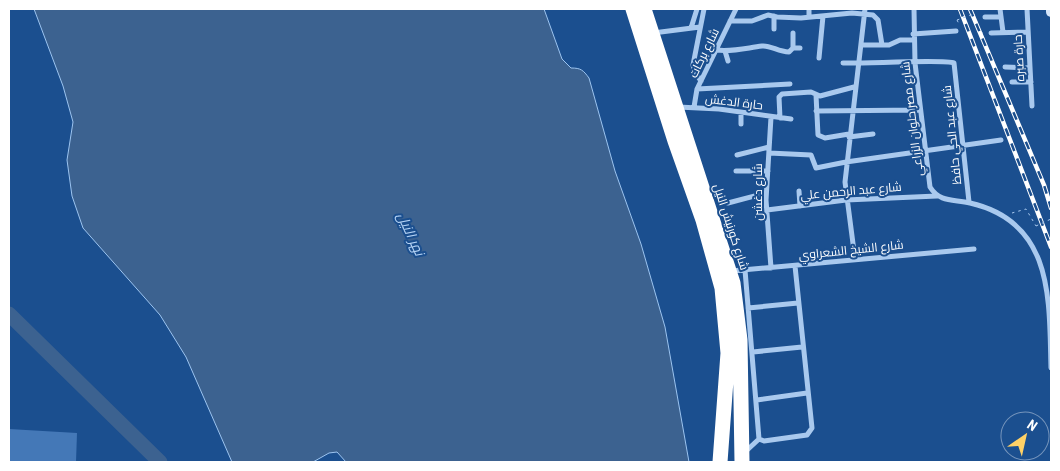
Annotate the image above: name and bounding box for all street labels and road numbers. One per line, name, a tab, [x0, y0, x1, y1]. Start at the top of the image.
street label: شارع بركات	[686, 26, 723, 80]
street label: حارة صبره	[1011, 34, 1027, 82]
street label: شارع مصر حلوان الزراعي	[898, 60, 929, 177]
street label: شارع عبد الحي حافظ	[940, 84, 967, 185]
street label: حارة الدغش	[704, 92, 764, 112]
street label: شارع دغشن	[751, 163, 766, 221]
street label: شارع عبد الرحمن علي	[800, 180, 903, 205]
street label: شارع كورنيش النيل	[709, 182, 752, 272]
street label: شارع الشيخ الشعراوي	[798, 238, 904, 265]

